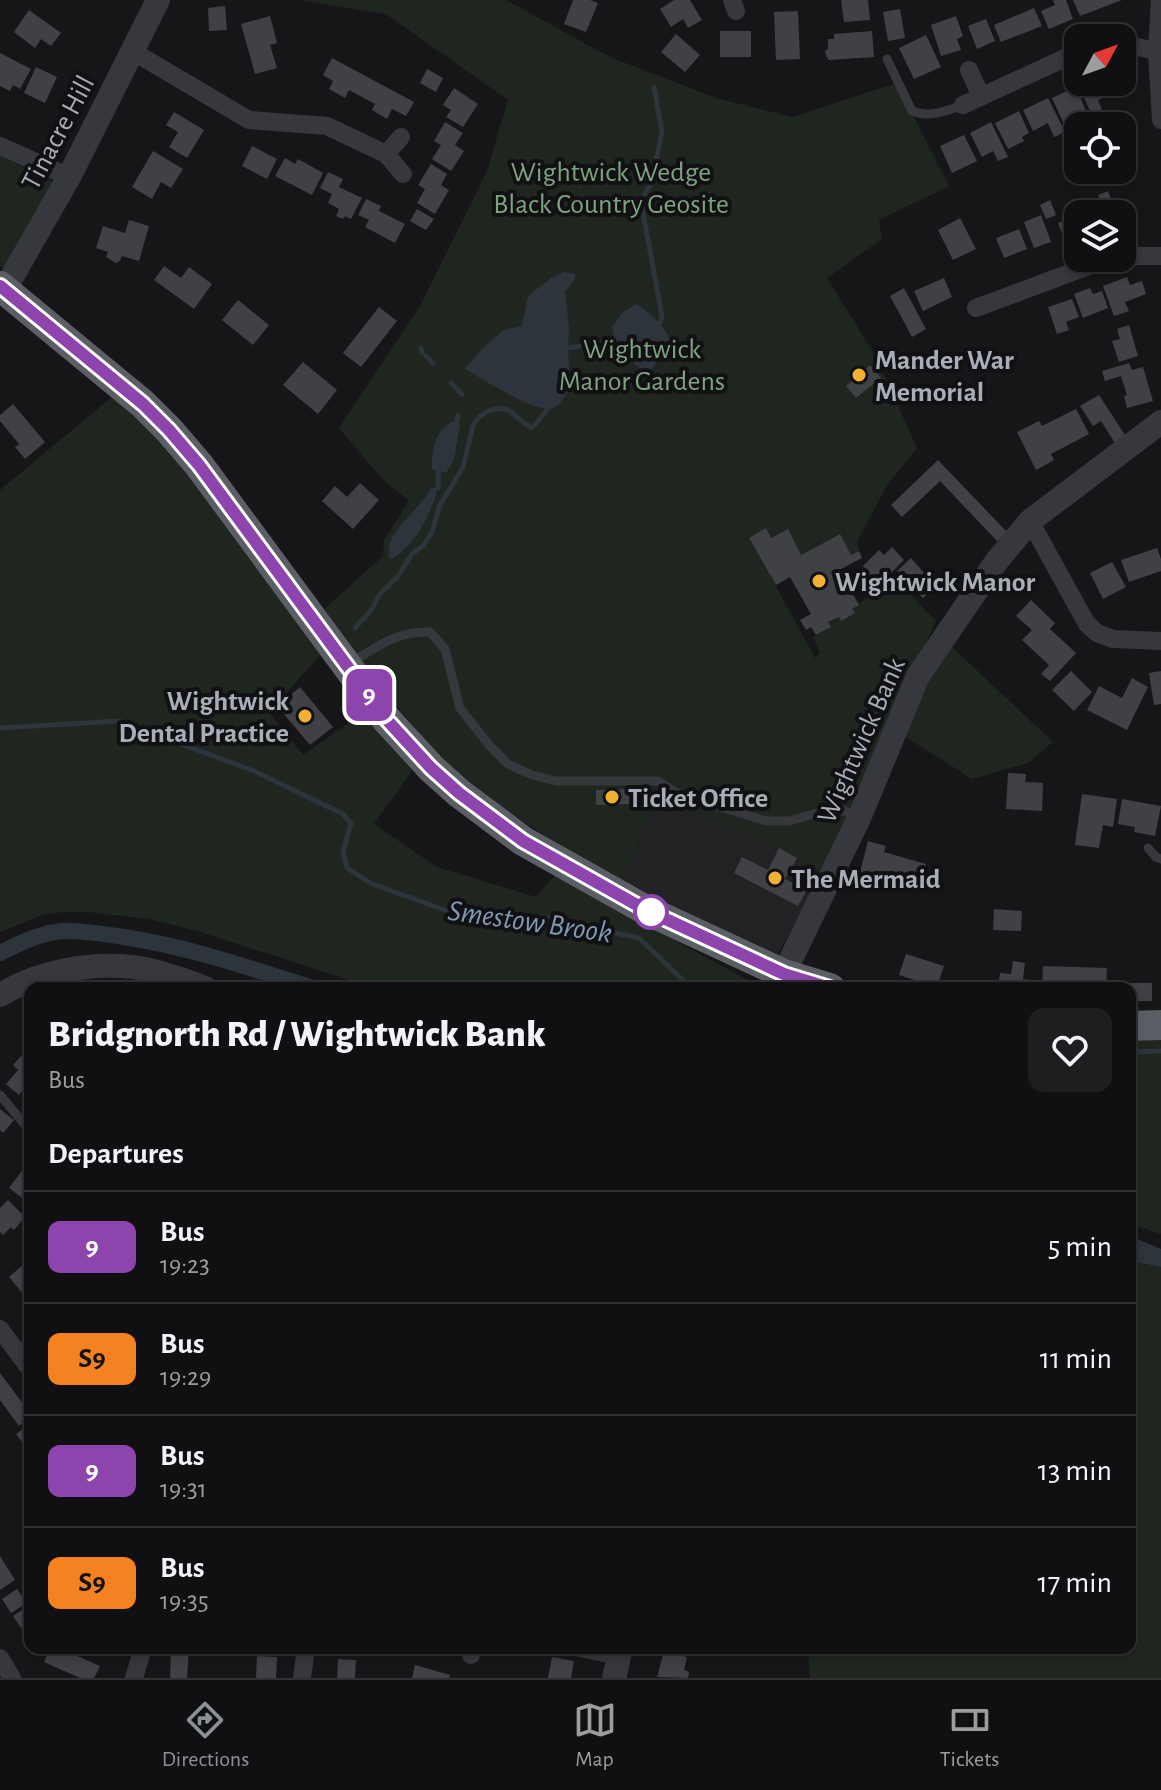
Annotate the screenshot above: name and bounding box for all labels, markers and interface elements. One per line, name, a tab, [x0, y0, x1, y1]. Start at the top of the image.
north arrow	[1064, 24, 1136, 96]
map controls	[1064, 24, 1136, 272]
street label: Tinacre Hill	[17, 71, 100, 195]
button: locate	[1064, 112, 1136, 184]
park label: Wightwick Wedge Black Country Geosite	[493, 159, 729, 219]
button: layers	[1064, 200, 1136, 272]
park label: Wightwick Manor Gardens	[559, 336, 725, 396]
place label: Mander War Memorial	[875, 347, 1014, 407]
marker: Mander War Memorial	[850, 366, 868, 384]
place label: Wightwick Manor	[835, 569, 1035, 597]
marker: Wightwick Manor	[810, 572, 828, 590]
street label: Wightwick Bank	[813, 654, 911, 828]
line badge: 9	[343, 669, 395, 721]
text: 9	[362, 681, 376, 709]
place label: Wightwick Dental Practice	[118, 688, 289, 748]
marker: Wightwick Dental Practice	[296, 707, 314, 725]
place label: Ticket Office	[628, 785, 768, 813]
marker: Ticket Office	[603, 788, 621, 806]
place label: The Mermaid	[791, 866, 941, 894]
marker: The Mermaid	[766, 869, 784, 887]
unlabelled marker	[634, 895, 668, 929]
water label: Smestow Brook	[446, 896, 614, 948]
button: heart	[1028, 1008, 1112, 1092]
text: Bridgnorth Rd / Wightwick Bank	[48, 1016, 545, 1054]
text: Bus	[48, 1067, 85, 1093]
text: Departures	[48, 1139, 184, 1169]
text: Bus	[160, 1217, 205, 1247]
text: 5 min	[1048, 1232, 1112, 1262]
text: 9	[85, 1233, 99, 1261]
text: 19:23	[160, 1252, 210, 1278]
text: Bus	[160, 1329, 205, 1359]
text: 11 min	[1040, 1344, 1112, 1374]
text: S9	[78, 1345, 106, 1373]
text: 19:29	[160, 1364, 211, 1390]
text: Bus	[160, 1441, 205, 1471]
text: 13 min	[1038, 1456, 1112, 1486]
text: 9	[85, 1457, 99, 1485]
text: 19:31	[160, 1476, 207, 1502]
text: Bus	[160, 1553, 205, 1583]
text: 17 min	[1037, 1568, 1112, 1598]
text: S9	[78, 1569, 106, 1597]
text: 19:35	[160, 1588, 209, 1614]
tab: Directions	[162, 1698, 249, 1772]
tab: Map	[573, 1698, 617, 1772]
tab: Tickets	[940, 1698, 999, 1772]

